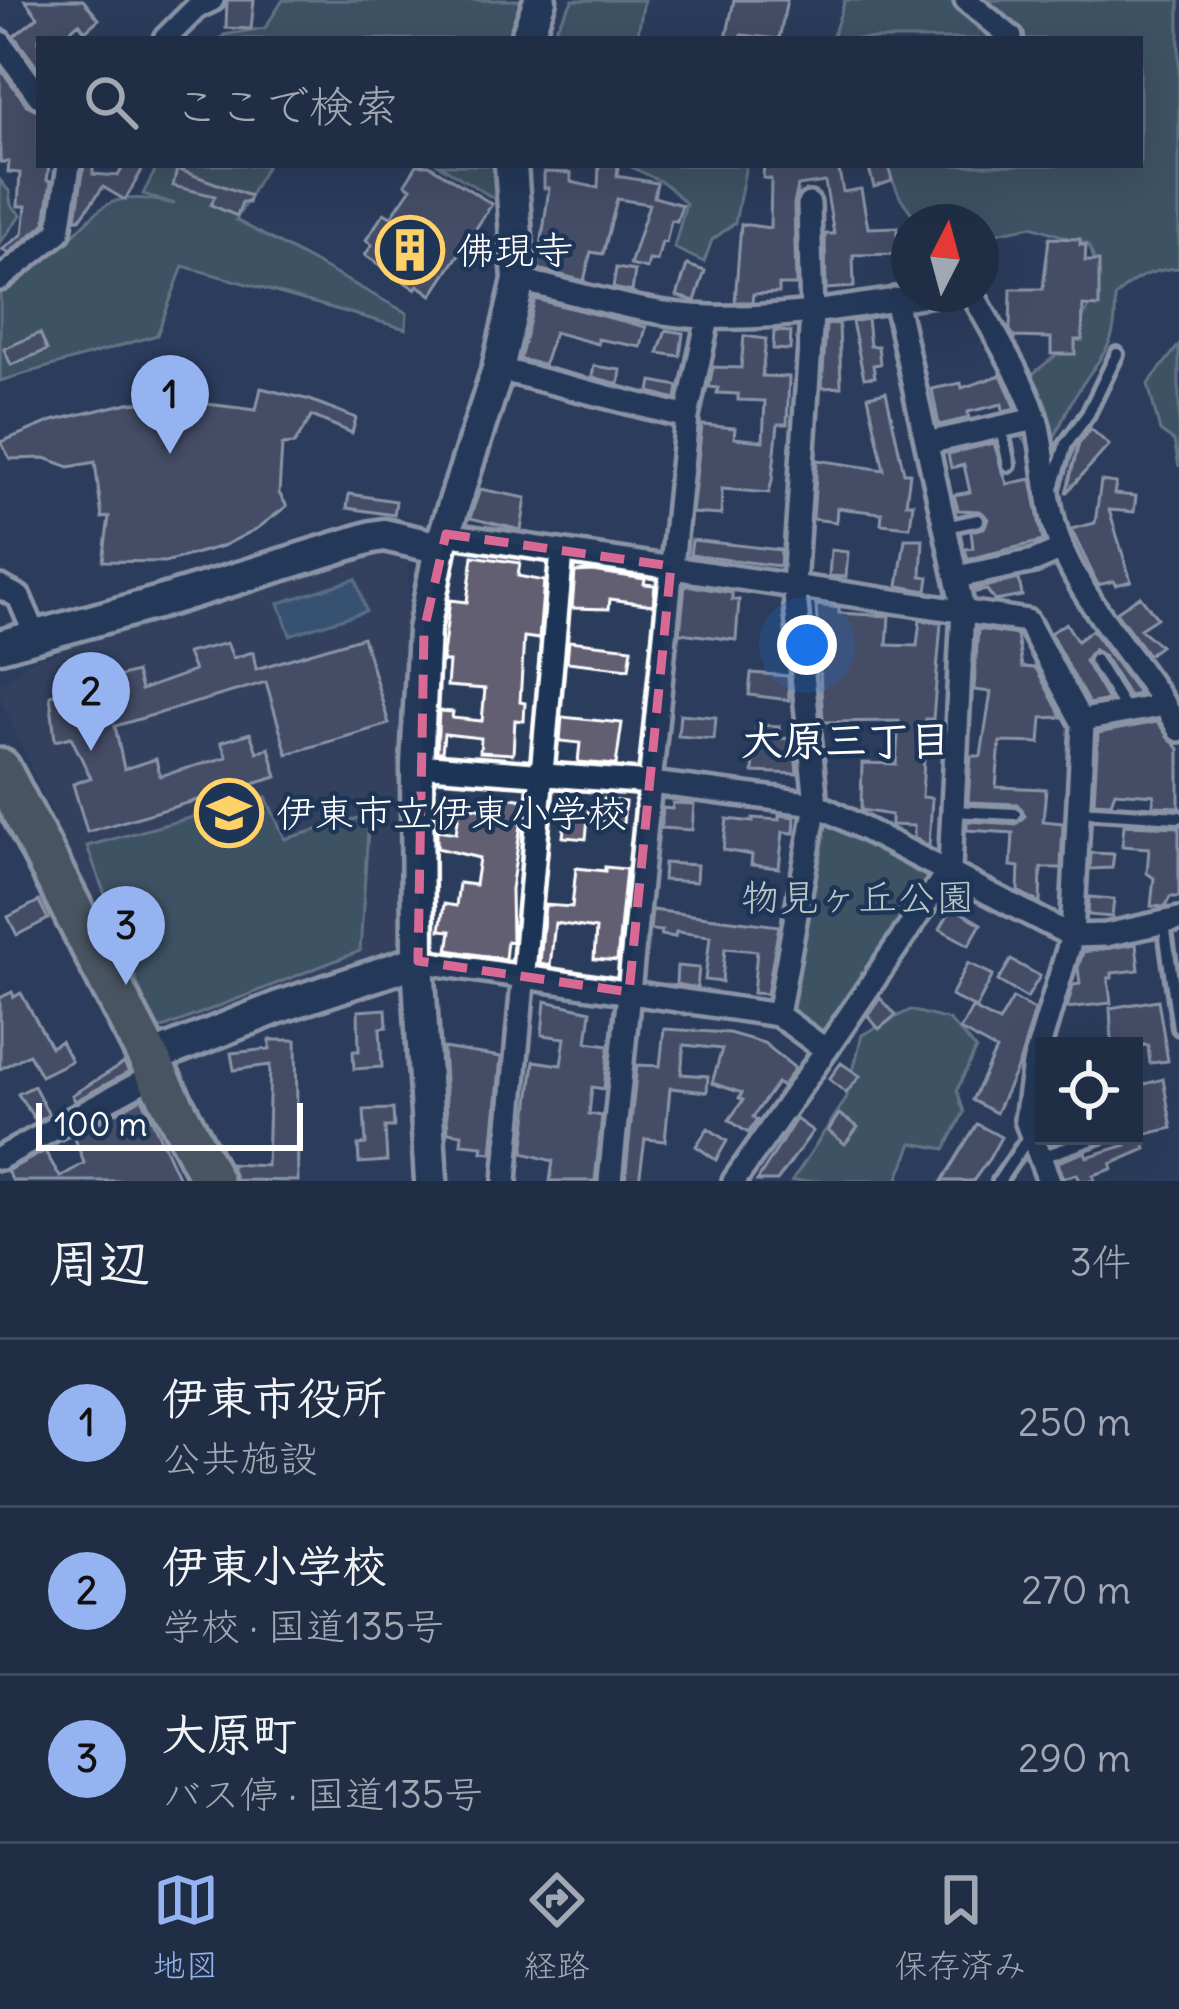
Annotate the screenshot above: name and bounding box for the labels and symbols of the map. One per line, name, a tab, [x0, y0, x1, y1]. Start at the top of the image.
north arrow	[891, 204, 999, 312]
building icon: 佛現寺	[375, 215, 445, 285]
place label: 佛現寺	[456, 226, 573, 275]
pin: 1	[131, 355, 209, 454]
your location	[777, 615, 837, 675]
pin: 2	[52, 652, 130, 751]
district label: 大原三丁目	[741, 714, 951, 766]
school or university icon: 伊東市立伊東小学校	[194, 778, 264, 848]
place label: 伊東市立伊東小学校	[276, 789, 627, 838]
park label: 物見ヶ丘公園	[741, 873, 975, 922]
pin: 3	[87, 886, 165, 985]
scale bar	[36, 1097, 303, 1150]

